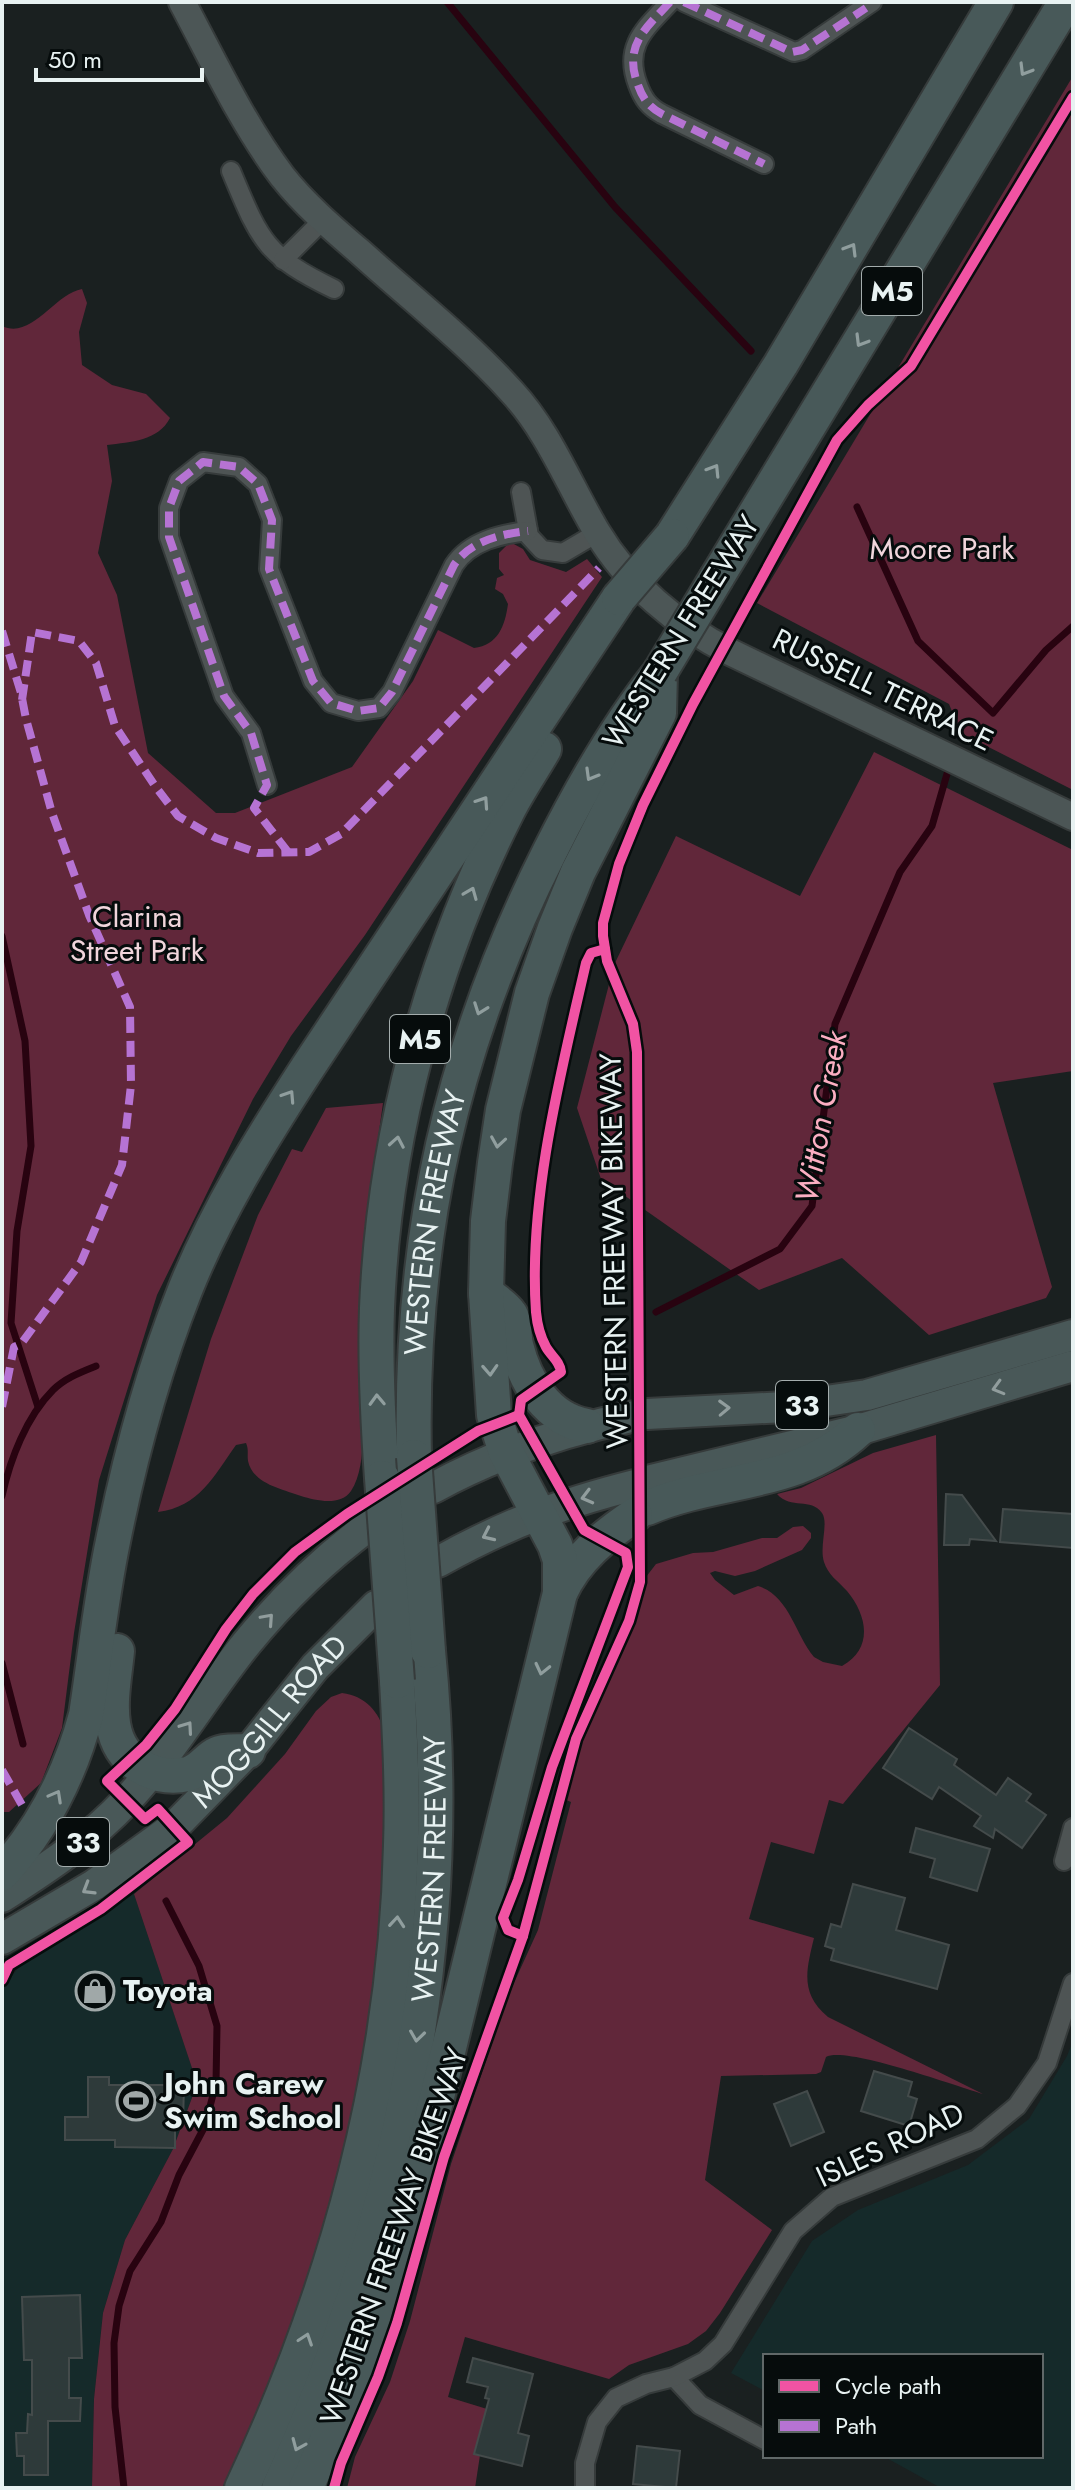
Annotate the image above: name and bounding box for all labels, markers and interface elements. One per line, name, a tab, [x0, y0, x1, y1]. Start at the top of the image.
scale bar	[36, 32, 202, 82]
text: 50 m	[48, 42, 102, 77]
one-way arrow	[1019, 61, 1034, 76]
one-way arrow	[841, 243, 856, 258]
road number: M5	[862, 267, 922, 315]
one-way arrow	[856, 332, 871, 347]
one-way arrow	[705, 464, 720, 479]
street label: WESTERN FREEWAY	[591, 506, 770, 757]
park label: Moore Park	[870, 527, 1015, 570]
street label: RUSSELL TERRACE	[766, 617, 1001, 762]
one-way arrow	[586, 767, 601, 781]
one-way arrow	[473, 797, 488, 811]
one-way arrow	[462, 887, 478, 901]
park label: Clarina Street Park	[70, 895, 205, 972]
one-way arrow	[474, 1002, 490, 1016]
road number: M5	[390, 1015, 450, 1063]
water label: Witton Creek	[783, 1026, 859, 1207]
street label: WESTERN FREEWAY BIKEWAY	[589, 1053, 638, 1449]
street label: WESTERN FREEWAY	[393, 1085, 477, 1356]
one-way arrow	[280, 1090, 295, 1105]
one-way arrow	[388, 1135, 405, 1148]
one-way arrow	[490, 1135, 507, 1149]
one-way arrow	[481, 1364, 498, 1377]
one-way arrow	[992, 1379, 1006, 1395]
road number: 33	[776, 1381, 828, 1429]
one-way arrow	[369, 1393, 386, 1406]
one-way arrow	[718, 1400, 731, 1417]
one-way arrow	[581, 1487, 595, 1504]
one-way arrow	[482, 1525, 497, 1541]
one-way arrow	[258, 1614, 273, 1629]
street label: MOGGILL ROAD	[182, 1625, 357, 1818]
one-way arrow	[534, 1661, 551, 1675]
one-way arrow	[177, 1722, 192, 1736]
street label: WESTERN FREEWAY	[400, 1734, 456, 2005]
one-way arrow	[46, 1791, 62, 1805]
road number: 33	[57, 1818, 109, 1866]
one-way arrow	[82, 1879, 97, 1894]
one-way arrow	[388, 1915, 405, 1928]
place label: Toyota	[123, 1969, 213, 2012]
shop icon: Toyota	[74, 1970, 116, 2012]
one-way arrow	[409, 2029, 426, 2042]
street label: WESTERN FREEWAY BIKEWAY	[309, 2041, 478, 2430]
place label: John Carew Swim School	[159, 2062, 342, 2139]
sports icon: John Carew Swim School	[115, 2080, 157, 2122]
street label: ISLES ROAD	[809, 2091, 971, 2198]
one-way arrow	[296, 2333, 313, 2347]
legend	[763, 2354, 1043, 2458]
text: Cycle path	[835, 2368, 942, 2403]
text: Path	[835, 2408, 877, 2443]
one-way arrow	[291, 2437, 308, 2451]

